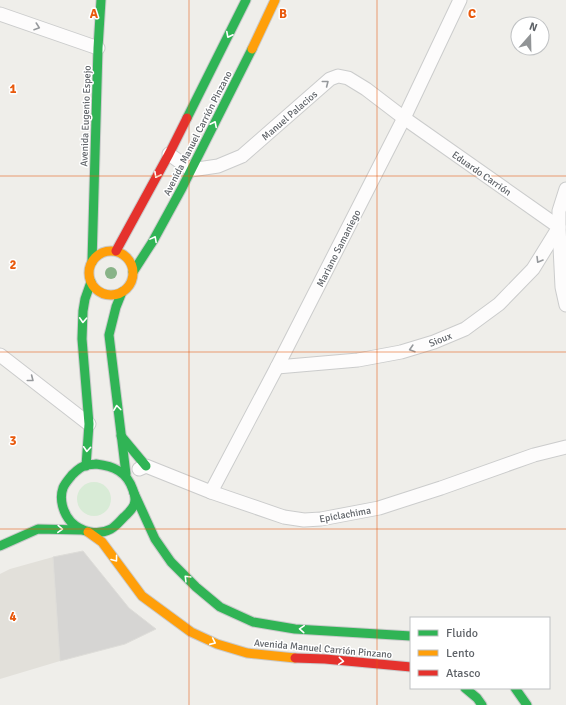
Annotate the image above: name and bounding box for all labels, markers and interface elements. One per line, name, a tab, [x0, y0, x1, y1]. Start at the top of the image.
text: A	[90, 6, 99, 22]
text: B	[279, 6, 287, 22]
text: C	[468, 6, 476, 22]
north arrow	[510, 16, 550, 56]
text: N	[527, 20, 539, 34]
one-way arrow	[33, 22, 40, 31]
one-way arrow	[226, 31, 233, 38]
street label: Avenida Eugenio Espejo	[78, 65, 94, 167]
street label: Avenida Manuel Carrión Pinzano	[161, 69, 235, 198]
one-way arrow	[321, 80, 329, 87]
text: 1	[9, 81, 17, 97]
street label: Manuel Palacios	[259, 88, 320, 143]
one-way arrow	[210, 121, 217, 128]
street label: Eduardo Carrión	[449, 149, 513, 199]
one-way arrow	[154, 171, 161, 179]
street label: Mariano Samaniego	[314, 208, 364, 289]
one-way arrow	[149, 236, 157, 243]
one-way arrow	[536, 256, 543, 263]
text: 2	[9, 257, 17, 273]
one-way arrow	[79, 317, 87, 323]
street label: Sioux	[427, 330, 454, 350]
one-way arrow	[409, 344, 416, 353]
one-way arrow	[27, 374, 34, 382]
one-way arrow	[113, 405, 122, 411]
text: 3	[9, 433, 17, 449]
one-way arrow	[82, 446, 91, 452]
street label: Epiclachima	[318, 505, 372, 525]
one-way arrow	[57, 525, 63, 534]
one-way arrow	[110, 555, 117, 562]
one-way arrow	[184, 575, 192, 583]
text: 4	[9, 609, 17, 625]
legend	[410, 617, 550, 689]
one-way arrow	[299, 625, 305, 634]
text: Fluido	[446, 626, 478, 641]
one-way arrow	[208, 637, 216, 645]
street label: Avenida Manuel Carrión Pinzano	[253, 637, 392, 661]
text: Lento	[446, 646, 475, 661]
one-way arrow	[337, 656, 344, 665]
text: Atasco	[446, 666, 481, 681]

